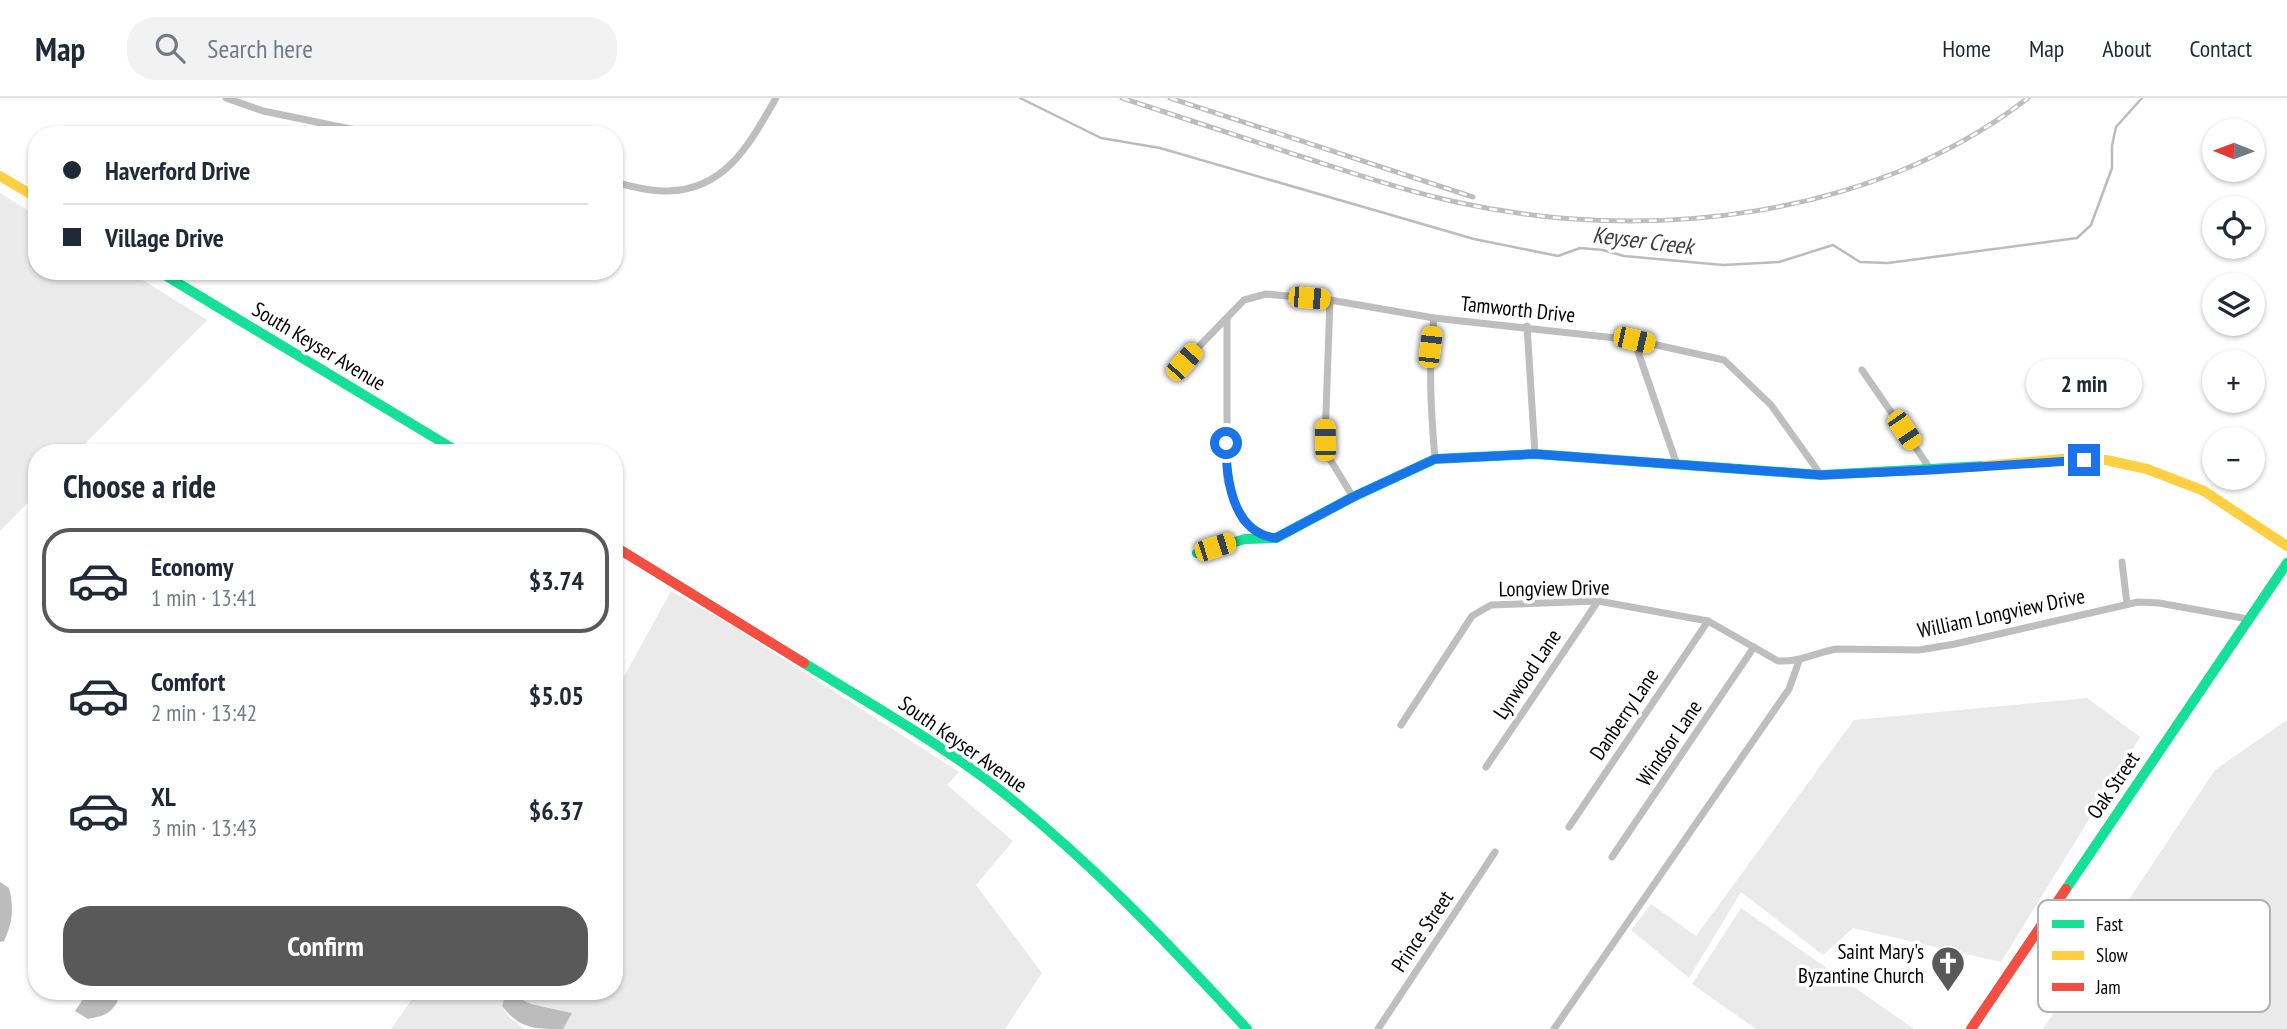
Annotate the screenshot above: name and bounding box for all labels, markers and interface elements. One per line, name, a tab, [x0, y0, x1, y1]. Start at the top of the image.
search box	[127, 17, 617, 80]
text: Map	[35, 27, 85, 70]
icon: search	[151, 29, 189, 67]
text: Search here	[207, 32, 313, 65]
text: Home	[1942, 33, 1991, 64]
text: Map	[2029, 33, 2064, 64]
text: About	[2102, 33, 2151, 64]
text: Contact	[2189, 33, 2252, 64]
north arrow	[2202, 119, 2264, 182]
map controls	[2202, 119, 2265, 490]
text: Haverford Drive	[105, 154, 250, 187]
button: locate	[2202, 196, 2265, 259]
water label: Keyser Creek	[1591, 219, 1698, 261]
text: Village Drive	[105, 221, 224, 254]
button: layers	[2202, 273, 2265, 336]
car	[1288, 286, 1331, 310]
street label: Tamworth Drive	[1459, 290, 1577, 328]
street label: South Keyser Avenue	[247, 296, 391, 396]
car	[1418, 325, 1443, 369]
car	[1612, 325, 1657, 355]
car	[1163, 339, 1206, 385]
button: +	[2202, 350, 2265, 413]
callout: 2 min	[2026, 358, 2142, 408]
text: 2 min	[2061, 369, 2107, 398]
car	[1884, 407, 1925, 453]
car	[1315, 419, 1336, 461]
route start	[1210, 427, 1242, 459]
button: −	[2202, 427, 2265, 490]
route end	[2068, 444, 2100, 476]
text: Choose a ride	[63, 465, 216, 507]
car	[1192, 531, 1239, 563]
icon: car	[67, 549, 130, 612]
text: Economy	[151, 550, 233, 583]
text: $3.74	[529, 564, 584, 597]
street label: Longview Drive	[1498, 574, 1610, 602]
street label: William Longview Drive	[1915, 582, 2087, 644]
text: 1 min · 13:41	[151, 583, 257, 612]
street label: Lynwood Lane	[1487, 624, 1567, 724]
street label: Danberry Lane	[1584, 663, 1664, 765]
icon: car	[67, 664, 130, 727]
text: Comfort	[151, 665, 225, 698]
text: $5.05	[529, 679, 584, 712]
street label: South Keyser Avenue	[893, 690, 1033, 798]
street label: Windsor Lane	[1630, 695, 1708, 791]
text: 2 min · 13:42	[151, 698, 257, 727]
street label: Oak Street	[2081, 746, 2145, 824]
icon: car	[67, 779, 130, 842]
text: XL	[151, 780, 176, 813]
text: $6.37	[529, 794, 584, 827]
text: 3 min · 13:43	[151, 813, 257, 842]
street label: Prince Street	[1385, 885, 1459, 977]
legend	[2038, 900, 2270, 1012]
button: Confirm	[63, 906, 588, 986]
text: Fast	[2096, 912, 2124, 936]
place label: Saint Mary's Byzantine Church	[1798, 938, 1924, 989]
text: Slow	[2096, 943, 2129, 967]
church icon: Saint Mary's Byzantine Church	[1929, 944, 1967, 993]
text: Jam	[2095, 975, 2121, 999]

